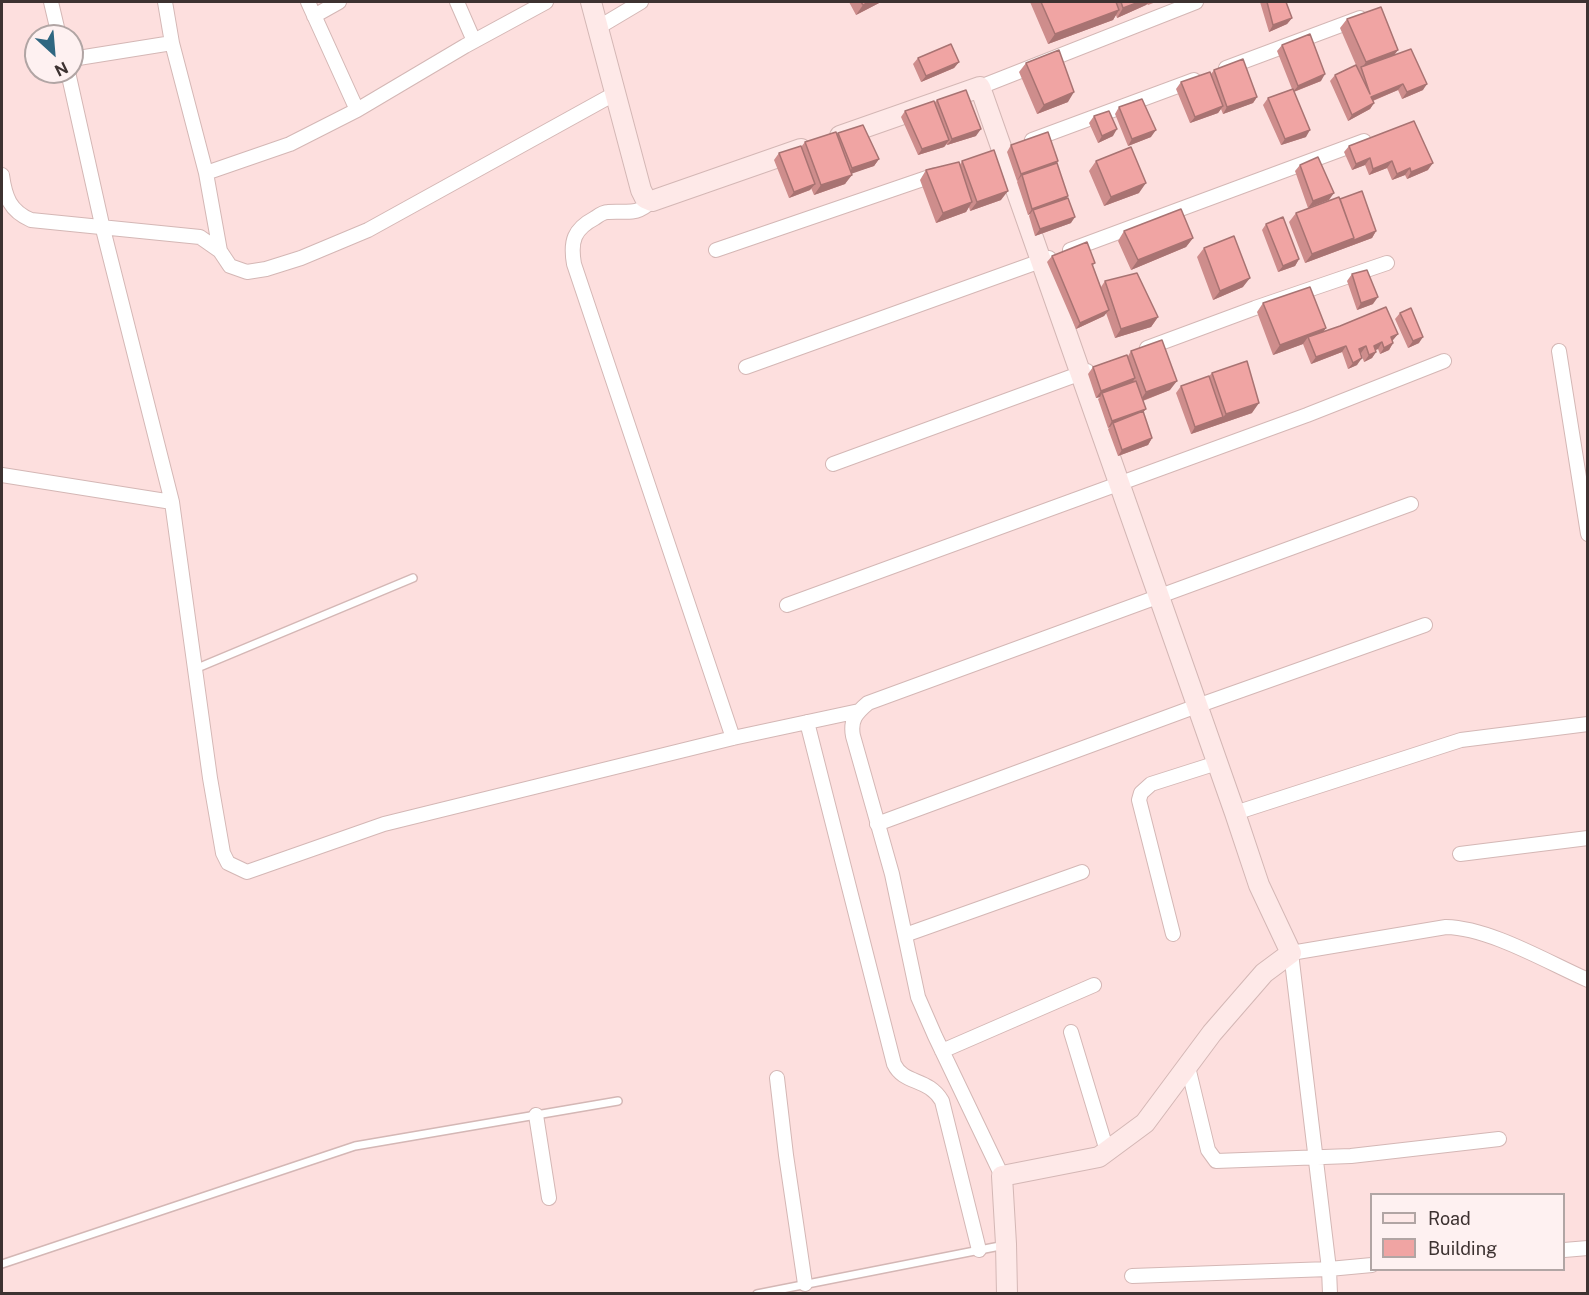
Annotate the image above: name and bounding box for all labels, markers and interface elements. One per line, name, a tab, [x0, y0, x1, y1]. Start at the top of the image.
north arrow	[24, 24, 84, 84]
text: N	[51, 58, 71, 80]
legend	[1370, 1193, 1565, 1271]
text: Road	[1428, 1208, 1471, 1229]
text: Building	[1428, 1238, 1497, 1259]

